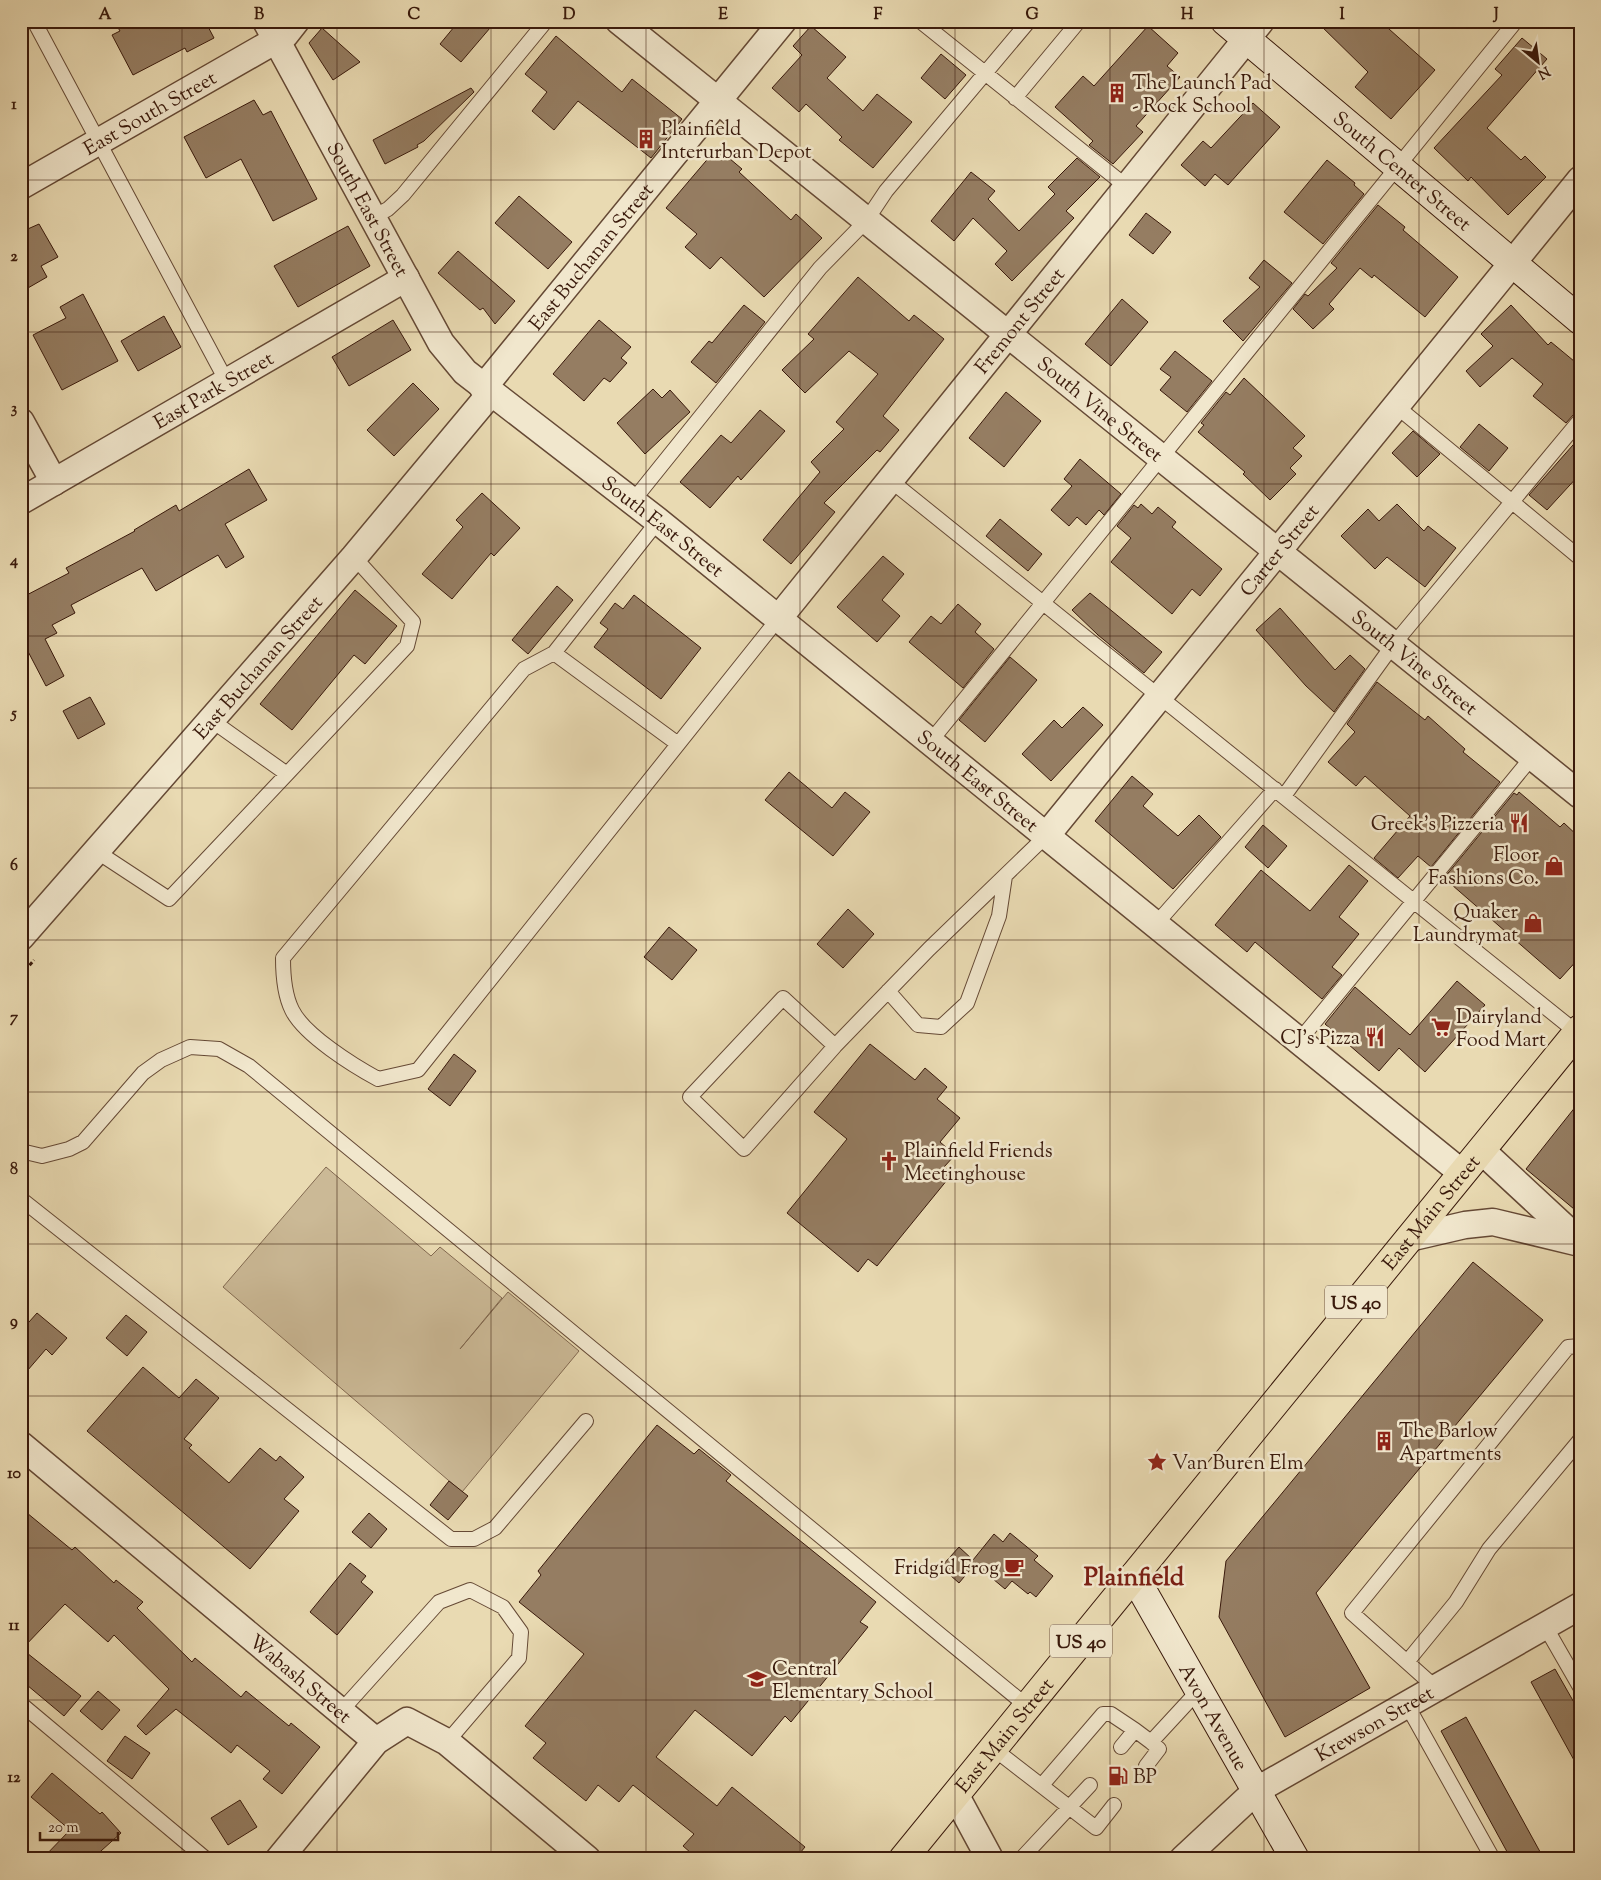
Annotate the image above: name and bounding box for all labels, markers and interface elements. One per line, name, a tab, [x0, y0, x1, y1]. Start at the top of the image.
text: A	[99, 4, 112, 27]
text: B	[254, 4, 264, 27]
text: C	[408, 4, 421, 27]
text: D	[563, 4, 576, 27]
text: E	[718, 4, 728, 27]
text: F	[874, 4, 883, 27]
text: G	[1025, 4, 1039, 27]
text: H	[1181, 4, 1194, 27]
text: I	[1339, 4, 1345, 27]
text: J	[1492, 4, 1499, 27]
north arrow	[1514, 38, 1564, 88]
text: N	[1534, 60, 1553, 83]
street label: East South Street	[79, 65, 223, 164]
place label: The Launch Pad - Rock School	[1132, 70, 1272, 122]
building icon: The Launch Pad - Rock School	[1106, 82, 1128, 104]
text: 1	[11, 94, 17, 117]
street label: South Center Street	[1325, 105, 1477, 239]
place label: Plainfield Interurban Depot	[661, 116, 812, 168]
building icon: Plainfield Interurban Depot	[635, 128, 657, 150]
street label: South East Street	[318, 138, 414, 283]
street label: East Buchanan Street	[523, 178, 662, 338]
text: 2	[10, 246, 18, 269]
street label: Fremont Street	[969, 262, 1073, 381]
street label: East Park Street	[149, 346, 280, 438]
street label: South Vine Street	[1029, 351, 1168, 471]
text: 3	[11, 398, 18, 421]
street label: South East Street	[594, 470, 729, 586]
street label: Carter Street	[1234, 499, 1328, 604]
text: 4	[9, 550, 18, 573]
street label: East Buchanan Street	[188, 590, 331, 747]
street label: South Vine Street	[1344, 604, 1483, 724]
text: 5	[9, 703, 17, 726]
street label: South East Street	[909, 724, 1044, 841]
place label: Greek's Pizzeria	[1371, 811, 1504, 840]
restaurant icon: Greek's Pizzeria	[1508, 812, 1530, 834]
place label: Floor Fashions Co.	[1428, 842, 1539, 894]
text: 6	[10, 855, 18, 878]
shop icon: Floor Fashions Co.	[1543, 855, 1565, 877]
place label: Quaker Laundrymat	[1413, 899, 1518, 951]
shop icon: Quaker Laundrymat	[1522, 912, 1544, 934]
place label: Dairyland Food Mart	[1456, 1004, 1546, 1056]
text: 7	[10, 1007, 19, 1030]
supermarket icon: Dairyland Food Mart	[1430, 1016, 1452, 1038]
place label: CJ's Pizza	[1280, 1025, 1360, 1054]
restaurant icon: CJ's Pizza	[1364, 1026, 1386, 1048]
place label: Plainfield Friends Meetinghouse	[904, 1138, 1053, 1190]
street label: East Main Street	[1377, 1149, 1489, 1277]
church icon: Plainfield Friends Meetinghouse	[878, 1150, 900, 1172]
text: 8	[10, 1159, 18, 1182]
road number: US 40	[1325, 1285, 1387, 1318]
text: 9	[10, 1311, 18, 1334]
place label: The Barlow Apartments	[1399, 1418, 1502, 1470]
building icon: The Barlow Apartments	[1373, 1430, 1395, 1452]
place label: Van Buren Elm	[1172, 1450, 1304, 1479]
place icon: Van Buren Elm	[1146, 1451, 1168, 1473]
text: 10	[7, 1463, 21, 1486]
place label: Fridgid Frog	[894, 1555, 999, 1584]
cafe icon: Fridgid Frog	[1003, 1556, 1025, 1578]
district label: Plainfield	[1084, 1561, 1185, 1597]
text: 11	[9, 1615, 20, 1638]
road number: US 40	[1050, 1624, 1112, 1658]
street label: Wabash Street	[241, 1629, 357, 1732]
place label: Central Elementary School	[772, 1656, 934, 1708]
street label: Avon Avenue	[1170, 1659, 1254, 1777]
school or university icon: Central Elementary School	[746, 1668, 768, 1690]
street label: East Main Street	[950, 1673, 1062, 1801]
street label: Krewson Street	[1311, 1680, 1440, 1771]
place label: BP	[1133, 1764, 1157, 1793]
fuel station icon: BP	[1107, 1765, 1129, 1787]
text: 12	[8, 1767, 21, 1790]
scale bar	[40, 1810, 118, 1842]
text: 20 m	[48, 1818, 79, 1839]

